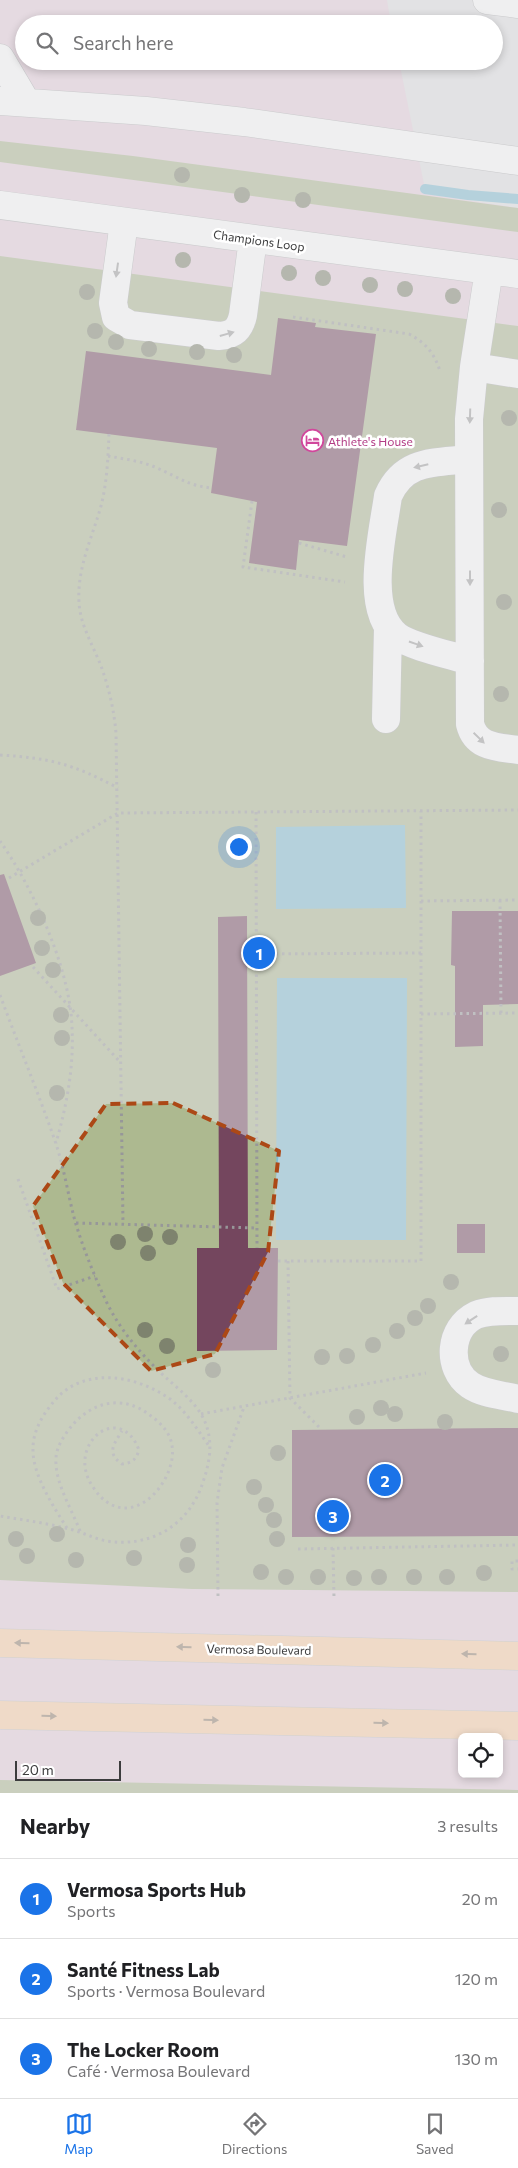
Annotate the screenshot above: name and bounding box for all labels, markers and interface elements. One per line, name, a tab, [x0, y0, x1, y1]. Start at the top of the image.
search box	[15, 15, 503, 70]
icon: search	[33, 29, 61, 57]
text: Search here	[73, 31, 173, 54]
street label: Champions Loop	[212, 227, 306, 253]
one-way arrow	[113, 262, 121, 278]
one-way arrow	[219, 330, 235, 338]
one-way arrow	[465, 408, 473, 424]
hotel icon: Athlete's House	[300, 429, 324, 453]
place label: Athlete's House	[328, 434, 413, 448]
one-way arrow	[414, 462, 429, 470]
one-way arrow	[466, 571, 474, 587]
one-way arrow	[409, 641, 424, 648]
one-way arrow	[473, 732, 485, 744]
your location	[226, 834, 252, 860]
pin: 1	[243, 934, 275, 972]
one-way arrow	[464, 1315, 478, 1324]
pin: 2	[369, 1461, 401, 1499]
pin: 3	[317, 1497, 349, 1535]
one-way arrow	[14, 1639, 30, 1647]
street label: Vermosa Boulevard	[207, 1641, 312, 1657]
one-way arrow	[176, 1643, 192, 1651]
one-way arrow	[461, 1650, 477, 1658]
one-way arrow	[41, 1713, 57, 1721]
one-way arrow	[203, 1716, 219, 1724]
one-way arrow	[373, 1719, 389, 1727]
map controls	[458, 1733, 503, 1778]
button: locate	[458, 1733, 503, 1778]
scale bar	[15, 1758, 121, 1781]
text: 20 m	[22, 1761, 54, 1778]
text: Nearby	[20, 1813, 90, 1838]
text: 3 results	[437, 1816, 498, 1835]
text: Vermosa Sports Hub	[67, 1878, 246, 1901]
text: 1	[32, 1889, 40, 1908]
text: 20 m	[462, 1889, 498, 1908]
text: Sports	[67, 1901, 116, 1920]
text: Santé Fitness Lab	[67, 1958, 220, 1981]
text: 2	[31, 1969, 41, 1988]
text: 120 m	[455, 1969, 498, 1988]
text: Sports · Vermosa Boulevard	[67, 1981, 265, 2000]
text: The Locker Room	[67, 2038, 219, 2061]
text: 3	[31, 2049, 41, 2068]
text: 130 m	[455, 2049, 498, 2068]
text: Café · Vermosa Boulevard	[67, 2061, 250, 2080]
tab: Map	[64, 2110, 93, 2157]
tab: Directions	[222, 2110, 287, 2157]
tab: Saved	[416, 2110, 454, 2157]

